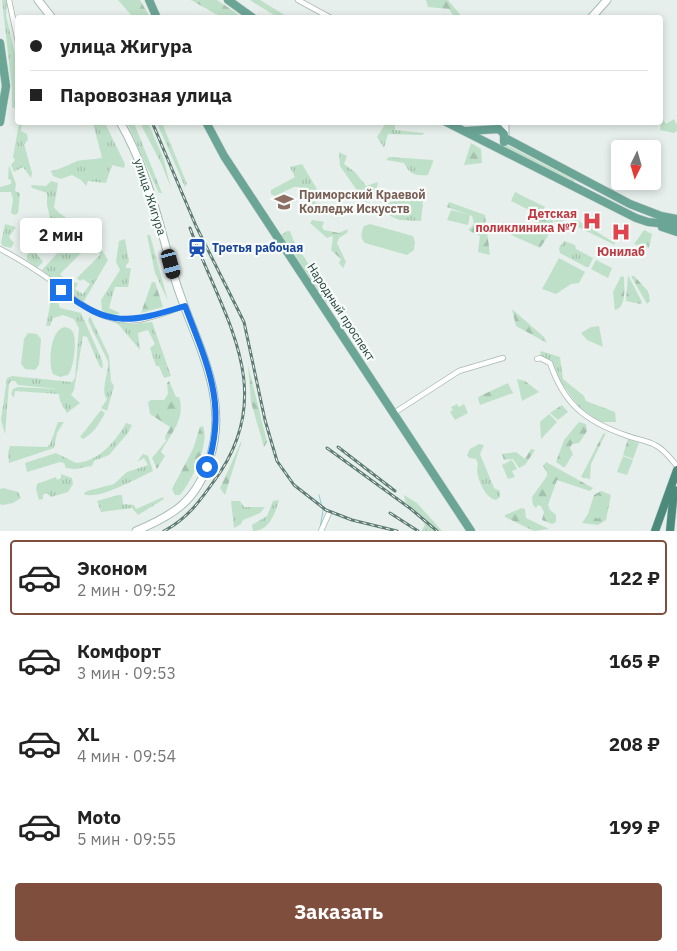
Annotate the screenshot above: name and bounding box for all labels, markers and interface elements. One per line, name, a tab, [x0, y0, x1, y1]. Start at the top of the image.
text: улица Жигура	[60, 34, 192, 58]
text: Паровозная улица	[60, 83, 232, 107]
north arrow	[611, 140, 661, 190]
map controls	[611, 140, 661, 190]
street label: улица Жигура	[131, 157, 170, 237]
place label: Приморский Краевой Колледж Искусств	[299, 187, 426, 216]
school or university icon: Приморский Краевой Колледж Искусств	[273, 191, 295, 213]
place label: Детская поликлиника №7	[475, 206, 577, 235]
hospital icon: Детская поликлиника №7	[581, 210, 603, 232]
callout: 2 мин	[20, 218, 102, 252]
hospital icon: Юнилаб	[610, 221, 632, 243]
text: 2 мин	[39, 225, 83, 245]
station icon: Третья рабочая	[186, 237, 208, 259]
place label: Третья рабочая	[212, 240, 303, 255]
place label: Юнилаб	[597, 244, 645, 259]
car	[159, 248, 182, 280]
street label: Народный проспект	[304, 260, 379, 364]
route end	[50, 279, 72, 301]
route start	[196, 456, 218, 478]
icon: car	[17, 555, 62, 600]
text: Эконом	[77, 556, 148, 580]
text: 122 ₽	[609, 566, 660, 590]
text: 2 мин · 09:52	[77, 580, 176, 600]
icon: car	[17, 638, 62, 683]
text: Комфорт	[77, 639, 161, 663]
text: 165 ₽	[609, 649, 660, 673]
text: 3 мин · 09:53	[77, 663, 176, 683]
icon: car	[17, 721, 62, 766]
text: XL	[77, 722, 100, 746]
text: 208 ₽	[609, 732, 660, 756]
text: 4 мин · 09:54	[77, 746, 176, 766]
icon: car	[17, 804, 62, 849]
text: Moto	[77, 805, 121, 829]
text: 199 ₽	[609, 815, 660, 839]
text: 5 мин · 09:55	[77, 829, 176, 849]
button: Заказать	[15, 883, 662, 941]

